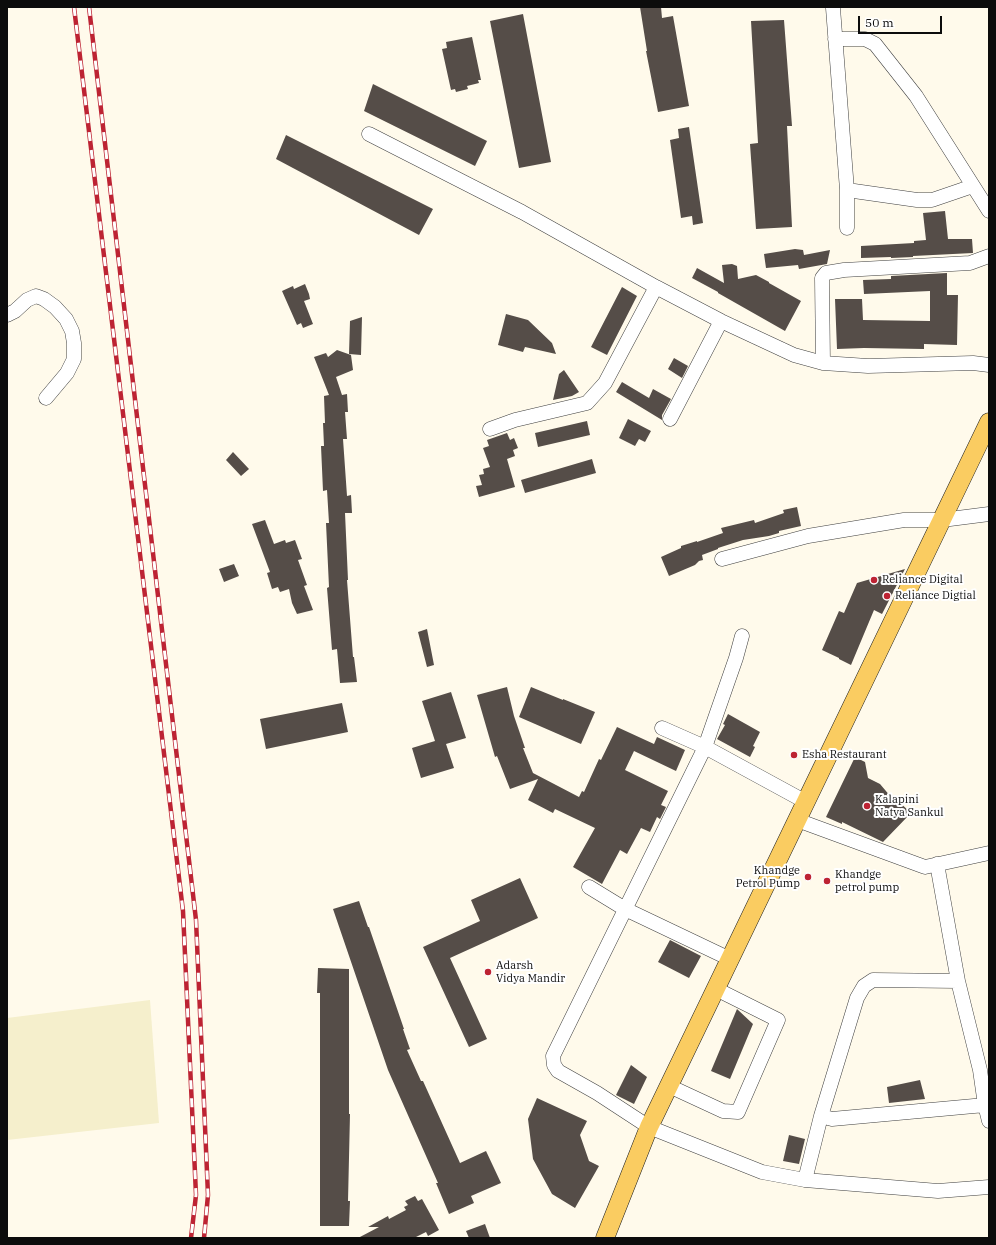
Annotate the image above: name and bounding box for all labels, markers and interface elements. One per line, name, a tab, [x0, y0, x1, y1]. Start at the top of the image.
scale bar	[860, 8, 944, 34]
text: 50 m	[865, 15, 894, 30]
place label: Reliance Digital	[882, 573, 963, 587]
marker: Reliance Digital	[869, 575, 879, 585]
place label: Reliance Digtial	[895, 589, 976, 603]
marker: Reliance Digtial	[882, 591, 892, 601]
place label: Esha Restaurant	[802, 748, 887, 762]
marker: Esha Restaurant	[789, 750, 799, 760]
place label: Kalapini Natya Sankul	[875, 793, 943, 819]
marker: Kalapini Natya Sankul	[862, 801, 872, 811]
place label: Khandge Petrol Pump	[736, 864, 800, 890]
place label: Khandge petrol pump	[835, 868, 899, 894]
marker: Khandge Petrol Pump	[803, 872, 813, 882]
marker: Khandge petrol pump	[822, 876, 832, 886]
place label: Adarsh Vidya Mandir	[496, 959, 565, 985]
marker: Adarsh Vidya Mandir	[483, 967, 493, 977]

